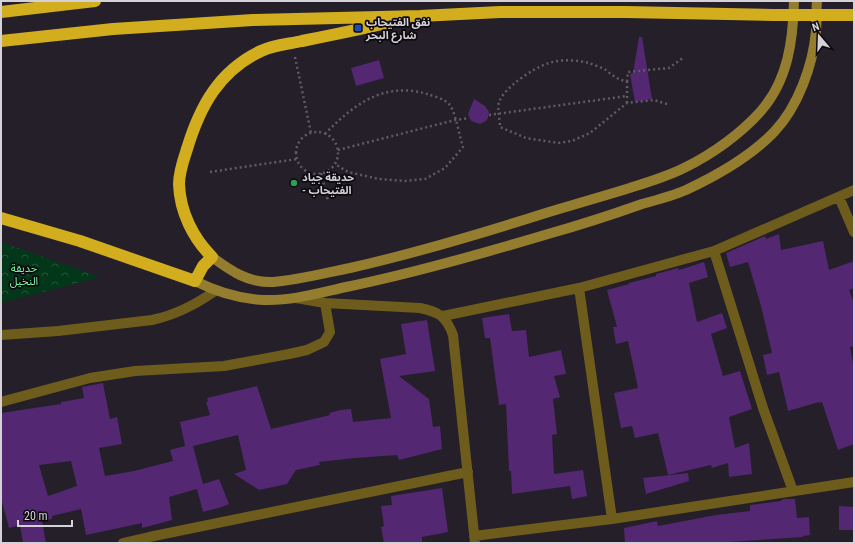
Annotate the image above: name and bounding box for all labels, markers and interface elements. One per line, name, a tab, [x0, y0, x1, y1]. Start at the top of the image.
place label: نفق الفتيحاب شارع البحر	[365, 16, 430, 43]
north arrow	[799, 16, 839, 56]
text: N	[811, 20, 821, 34]
marker: نفق الفتيحاب شارع البحر	[353, 23, 363, 33]
place label: حديقة جياد - الفتيحاب	[302, 171, 354, 197]
marker: حديقة جياد - الفتيحاب	[289, 178, 299, 188]
park label: حديقة النخيل	[10, 262, 38, 288]
scale bar	[18, 502, 72, 528]
text: 20 m	[24, 509, 48, 523]

